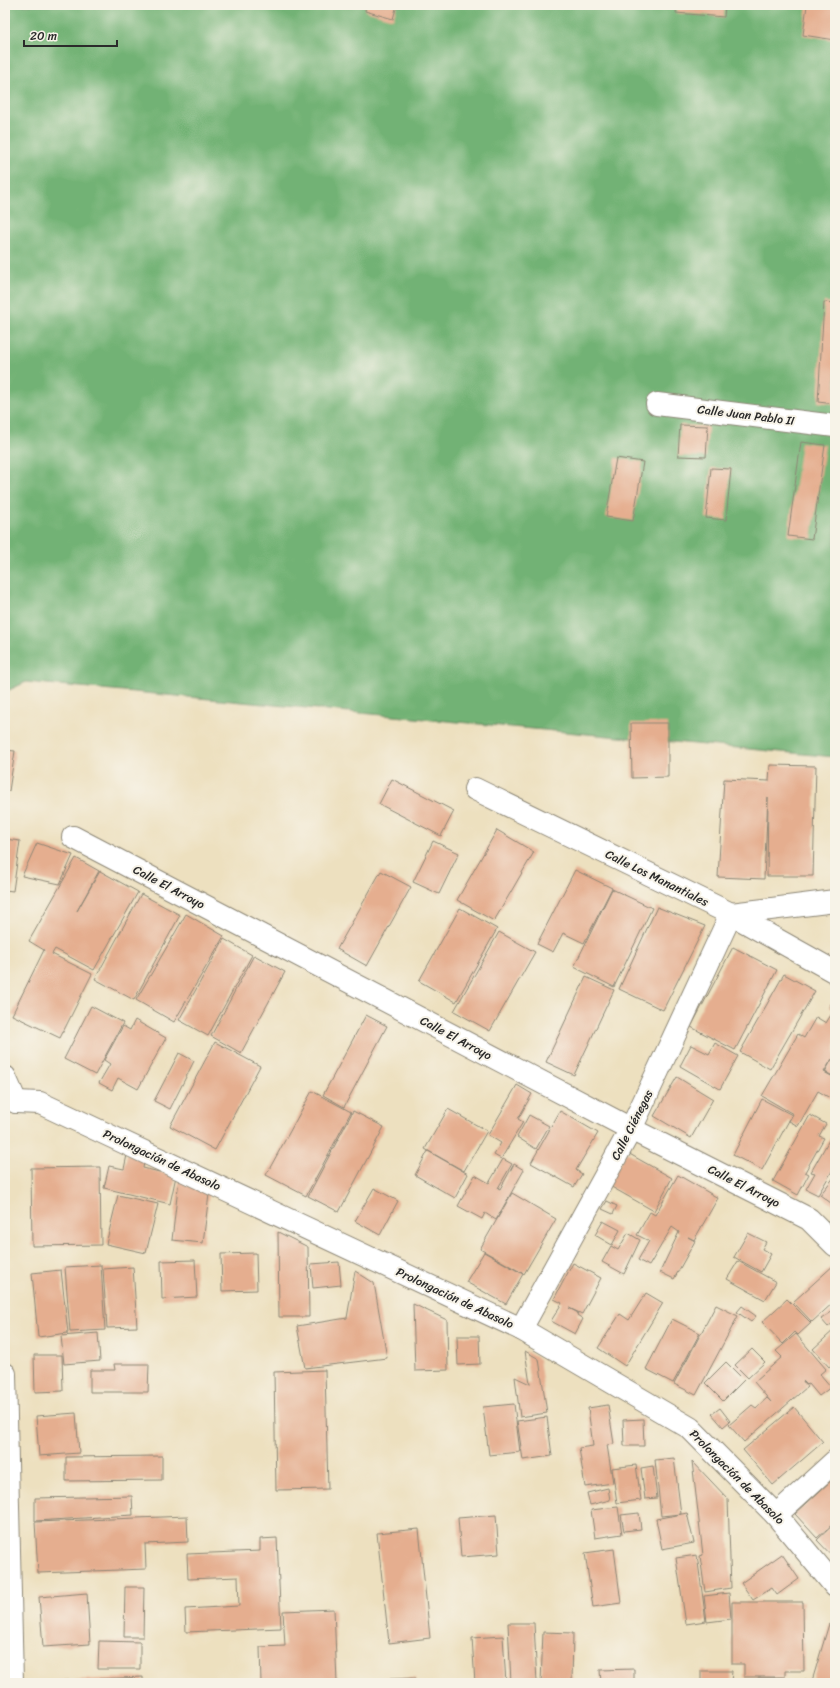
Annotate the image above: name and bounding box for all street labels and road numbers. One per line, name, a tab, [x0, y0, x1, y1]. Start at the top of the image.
street label: Calle Juan Pablo II	[696, 398, 796, 432]
street label: Calle Los Manantiales	[601, 843, 713, 913]
street label: Calle El Arroyo	[129, 859, 209, 915]
street label: Calle El Arroyo	[416, 1010, 496, 1066]
street label: Calle Ciénegas	[605, 1085, 659, 1164]
street label: Prolongación de Abasolo	[99, 1123, 225, 1197]
street label: Calle El Arroyo	[704, 1158, 784, 1214]
street label: Prolongación de Abasolo	[392, 1261, 518, 1335]
street label: Prolongación de Abasolo	[684, 1424, 790, 1530]

